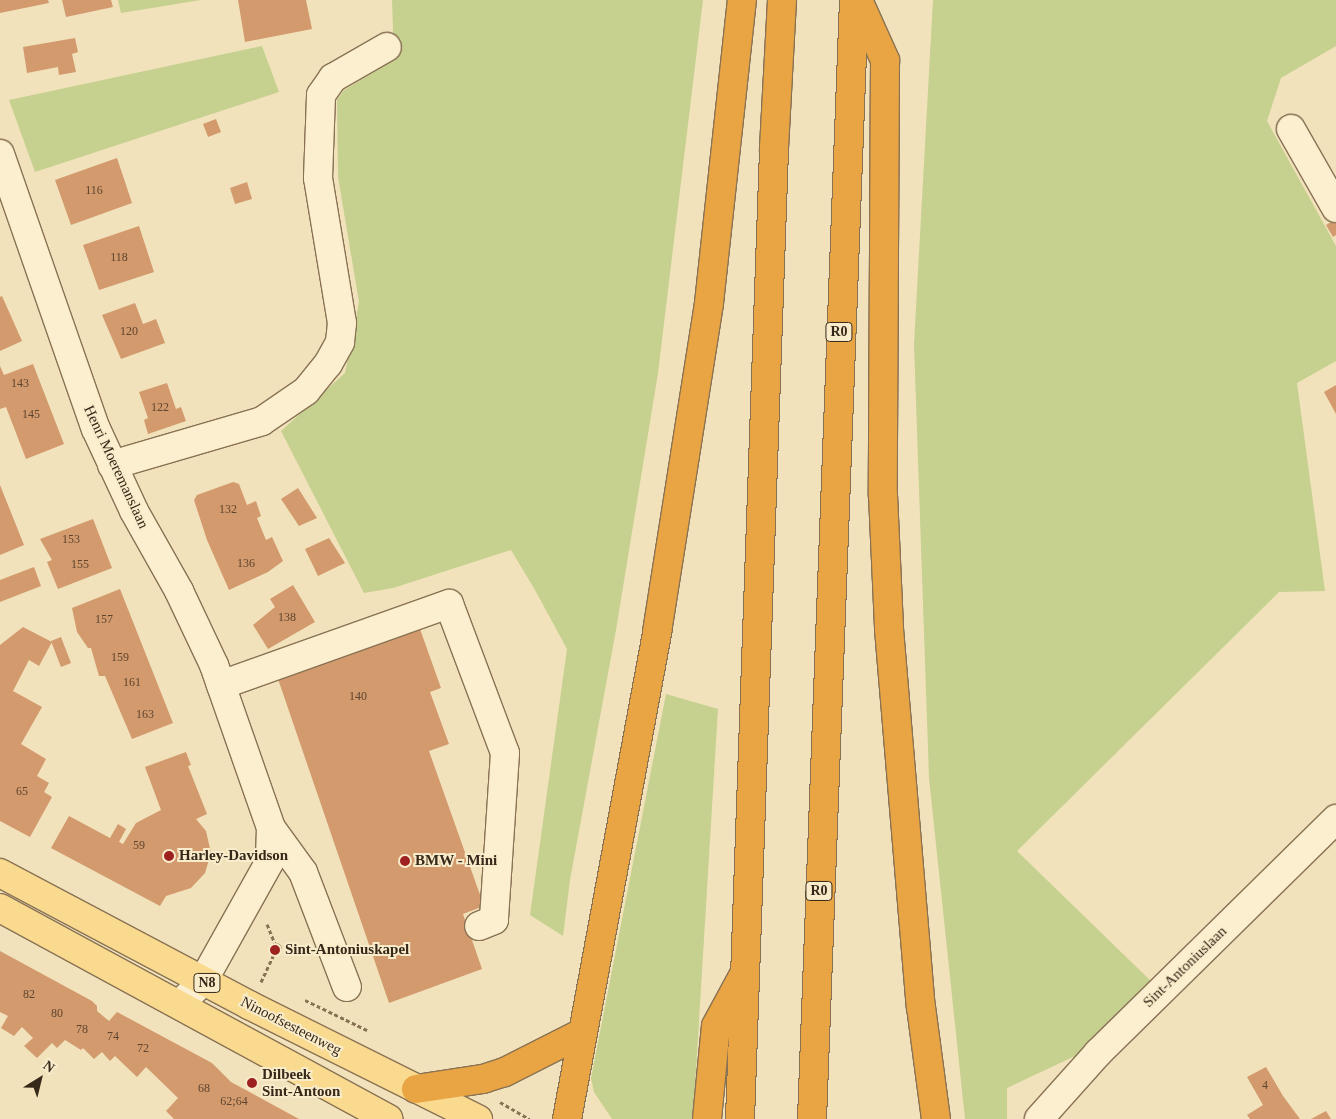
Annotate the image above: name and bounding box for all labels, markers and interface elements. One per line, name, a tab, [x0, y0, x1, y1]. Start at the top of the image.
house number: 116	[85, 184, 103, 198]
house number: 118	[110, 251, 128, 265]
road number: R0	[825, 321, 853, 344]
house number: 120	[120, 325, 138, 339]
house number: 143	[11, 377, 29, 391]
house number: 122	[151, 401, 169, 415]
street label: Henri Moeremanslaan	[80, 403, 152, 531]
house number: 145	[22, 408, 40, 422]
house number: 132	[219, 503, 237, 517]
house number: 153	[62, 533, 80, 547]
house number: 136	[237, 557, 255, 571]
house number: 155	[71, 558, 89, 572]
house number: 138	[278, 611, 296, 625]
house number: 157	[95, 613, 113, 627]
house number: 159	[111, 651, 129, 665]
house number: 161	[123, 676, 141, 690]
house number: 140	[349, 690, 367, 704]
house number: 163	[136, 708, 154, 722]
house number: 65	[16, 785, 28, 799]
house number: 59	[133, 839, 145, 853]
place label: Harley-Davidson	[179, 847, 288, 865]
marker: Harley-Davidson	[163, 850, 175, 862]
place label: BMW - Mini	[415, 852, 497, 870]
marker: BMW - Mini	[399, 855, 411, 867]
road number: R0	[805, 879, 833, 902]
street label: Sint-Antoniuslaan	[1139, 923, 1231, 1011]
place label: Sint-Antoniuskapel	[285, 941, 409, 959]
marker: Sint-Antoniuskapel	[269, 944, 281, 956]
road number: N8	[193, 971, 221, 994]
house number: 82	[23, 988, 35, 1002]
street label: Ninoofsesteenweg	[238, 993, 344, 1059]
house number: 80	[51, 1007, 63, 1021]
house number: 78	[76, 1023, 88, 1037]
house number: 74	[107, 1030, 119, 1044]
house number: 72	[137, 1042, 149, 1056]
north arrow	[15, 1054, 65, 1104]
text: N	[41, 1057, 58, 1076]
place label: Dilbeek Sint-Antoon	[262, 1065, 340, 1100]
marker: Dilbeek Sint-Antoon	[246, 1077, 258, 1089]
house number: 4	[1262, 1079, 1268, 1093]
house number: 68	[198, 1082, 210, 1096]
house number: 62;64	[220, 1095, 248, 1109]

